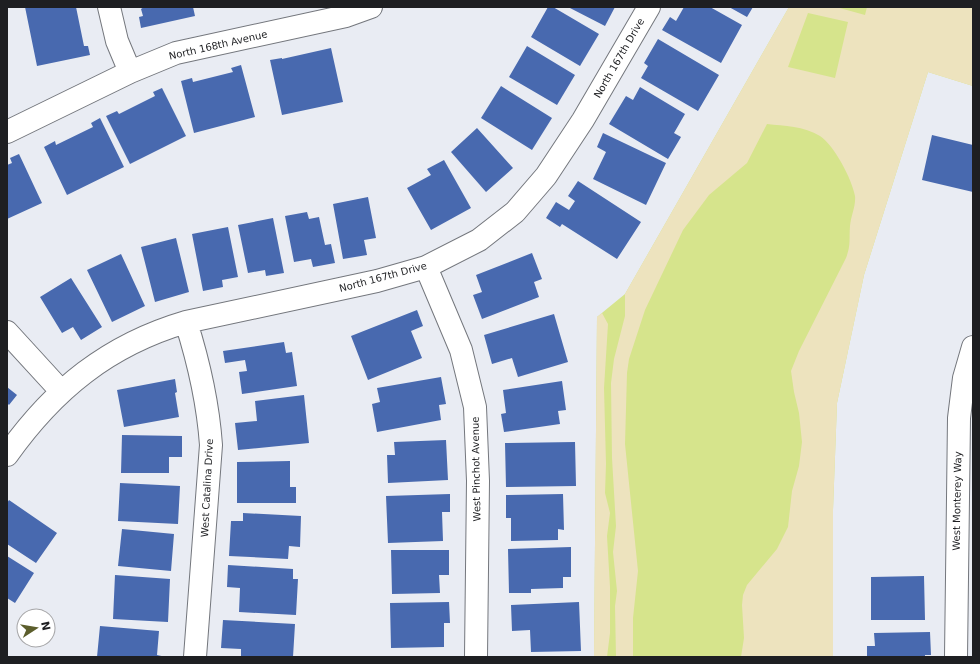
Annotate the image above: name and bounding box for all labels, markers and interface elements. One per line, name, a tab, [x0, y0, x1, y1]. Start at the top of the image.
street label: North 167th Drive	[592, 16, 646, 100]
street label: North 168th Avenue	[168, 28, 268, 62]
street label: North 167th Drive	[338, 260, 428, 294]
street label: West Pinchot Avenue	[470, 416, 482, 522]
street label: West Catalina Drive	[199, 438, 215, 538]
street label: West Monterey Way	[951, 451, 963, 551]
north arrow	[16, 608, 56, 648]
text: N	[38, 620, 53, 632]

